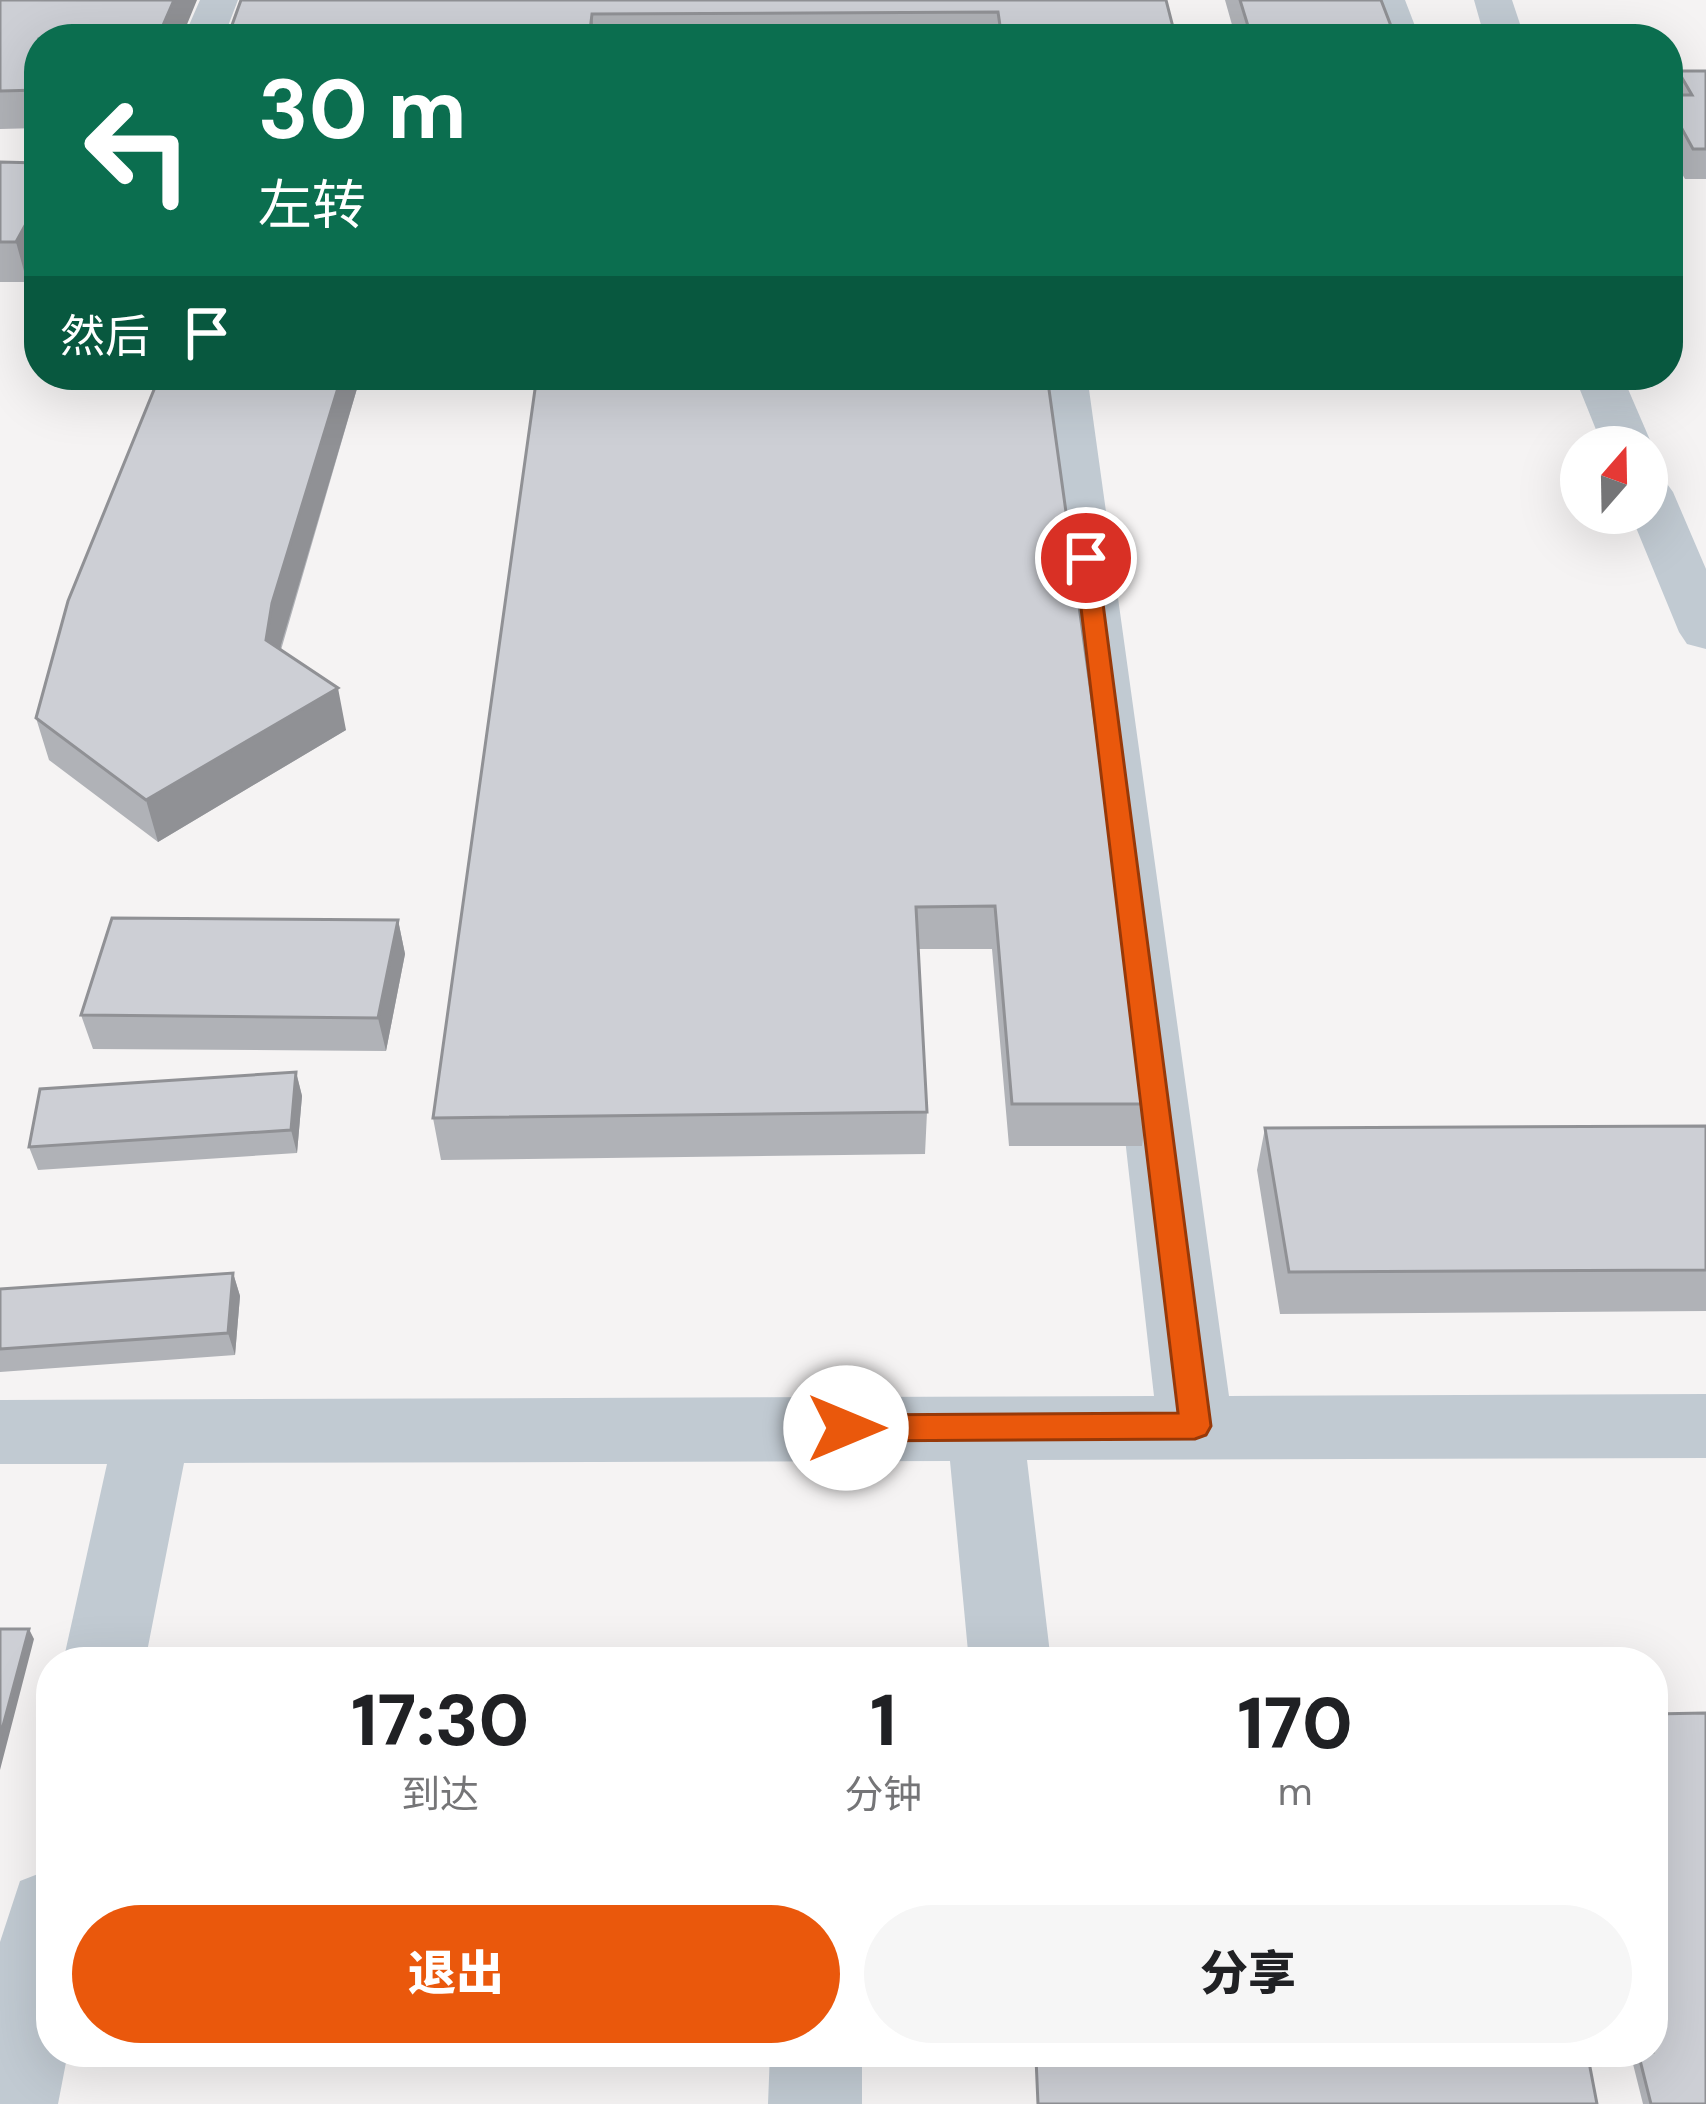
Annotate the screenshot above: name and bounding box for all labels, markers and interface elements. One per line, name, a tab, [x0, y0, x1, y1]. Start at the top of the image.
text: 30 m	[258, 55, 467, 164]
icon: left	[60, 72, 216, 228]
text: 左转	[258, 170, 366, 241]
icon: arrive	[174, 300, 240, 366]
text: 然后	[60, 307, 150, 366]
north arrow	[1560, 426, 1668, 534]
map controls	[1560, 426, 1668, 534]
pin	[1035, 507, 1137, 609]
icon: arrive	[1053, 525, 1119, 591]
position arrow	[783, 1365, 909, 1491]
text: 17:30	[351, 1674, 529, 1767]
text: 1	[870, 1674, 897, 1767]
text: 170	[1237, 1677, 1353, 1770]
text: m	[1278, 1766, 1312, 1817]
text: 到达	[401, 1769, 479, 1820]
text: 分钟	[844, 1769, 922, 1820]
button: 退出	[72, 1905, 840, 2043]
button: 分享	[864, 1905, 1632, 2043]

